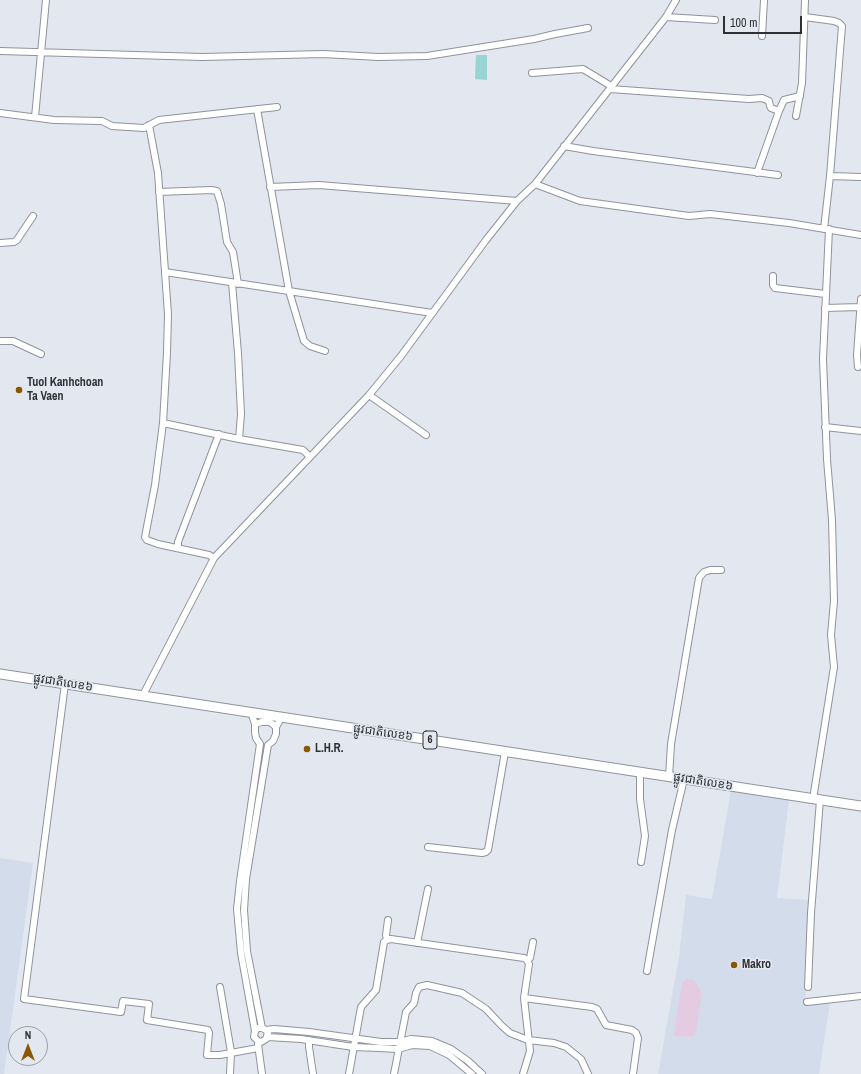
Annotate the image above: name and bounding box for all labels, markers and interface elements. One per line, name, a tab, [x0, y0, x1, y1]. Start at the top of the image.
scale bar	[725, 8, 804, 34]
text: 100 m	[730, 15, 757, 31]
place label: Tuol Kanhchoan Ta Vaen	[27, 376, 103, 404]
marker: Tuol Kanhchoan Ta Vaen	[14, 385, 24, 395]
street label: ផ្លូវជាតិលេខ៦	[32, 671, 94, 695]
street label: ផ្លូវជាតិលេខ៦	[352, 722, 414, 744]
road number: 6	[423, 731, 437, 749]
place label: L.H.R.	[315, 742, 343, 756]
marker: L.H.R.	[302, 744, 312, 754]
street label: ផ្លូវជាតិលេខ៦	[672, 770, 734, 794]
place label: Makro	[742, 958, 771, 972]
marker: Makro	[729, 960, 739, 970]
north arrow	[8, 1026, 48, 1066]
text: N	[25, 1028, 31, 1042]

